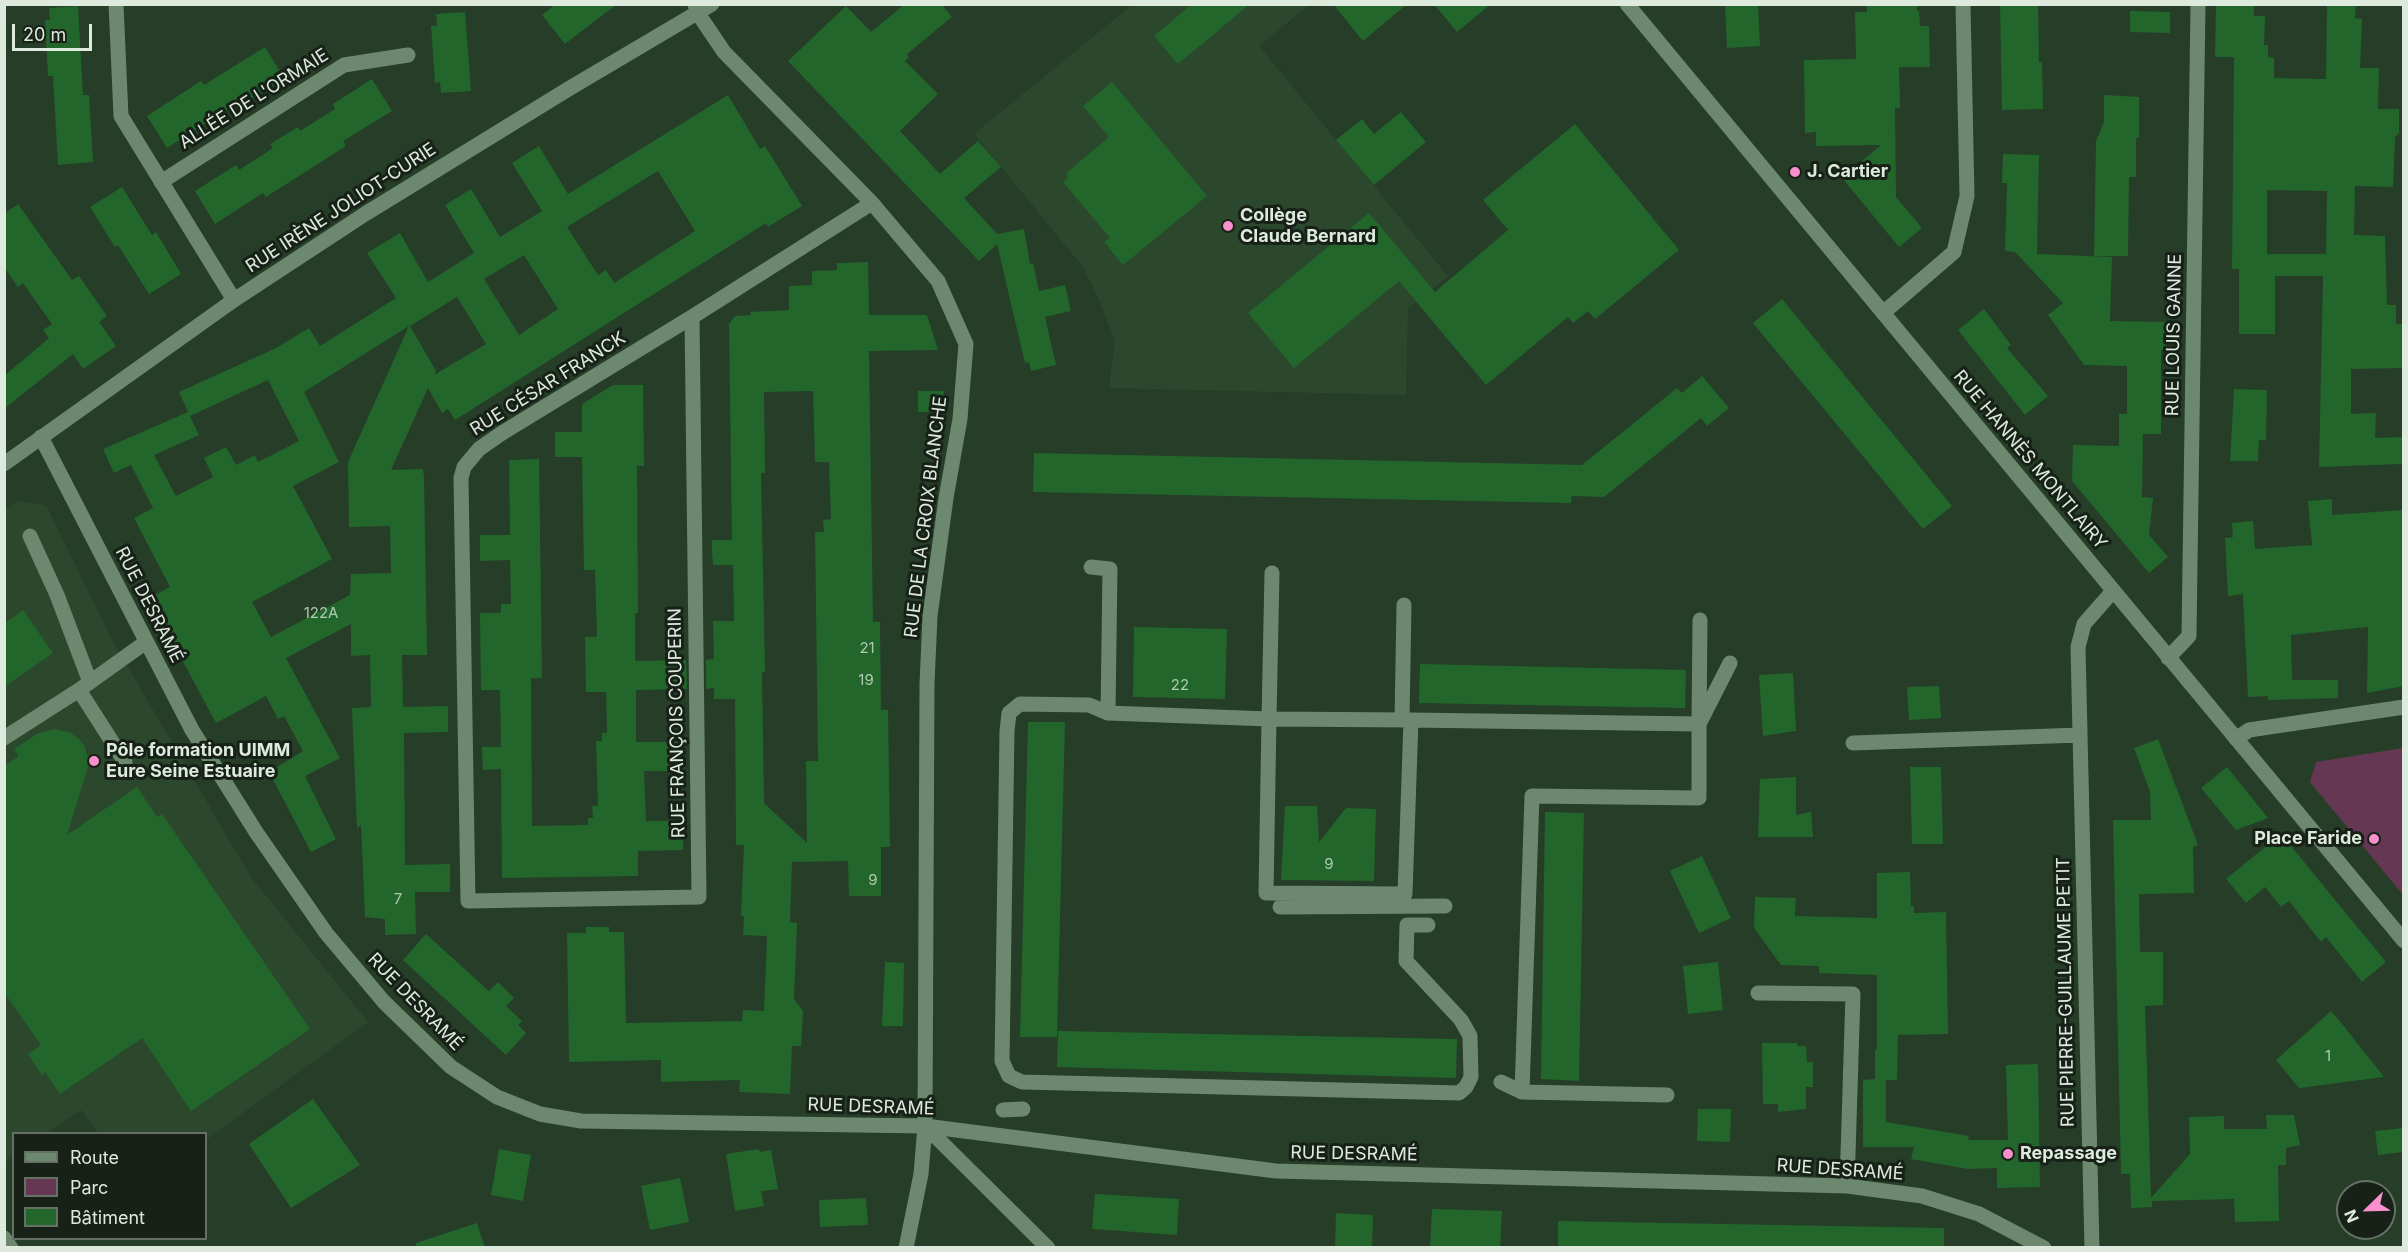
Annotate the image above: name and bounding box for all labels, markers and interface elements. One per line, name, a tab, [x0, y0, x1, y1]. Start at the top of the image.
scale bar	[15, 12, 94, 50]
text: 20 m	[23, 24, 66, 45]
street label: ALLÉE DE L'ORMAIE	[175, 44, 333, 154]
street label: RUE IRÈNE JOLIOT-CURIE	[242, 138, 440, 278]
place label: J. Cartier	[1807, 161, 1888, 183]
marker: J. Cartier	[1788, 165, 1802, 179]
place label: Collège Claude Bernard	[1240, 205, 1376, 248]
marker: Collège Claude Bernard	[1221, 219, 1235, 233]
street label: RUE LOUIS GANNE	[2162, 254, 2186, 416]
street label: RUE CÉSAR FRANCK	[466, 327, 630, 441]
street label: RUE HANNÈS MONTLAIRY	[1949, 366, 2111, 554]
street label: RUE DE LA CROIX BLANCHE	[900, 395, 952, 639]
street label: RUE DESRAMÉ	[110, 543, 188, 667]
house number: 122A	[304, 604, 338, 622]
street label: RUE FRANÇOIS COUPERIN	[664, 608, 690, 838]
house number: 21	[859, 639, 875, 657]
house number: 19	[858, 671, 874, 689]
house number: 22	[1171, 676, 1189, 694]
place label: Pôle formation UIMM Eure Seine Estuaire	[106, 740, 290, 783]
marker: Pôle formation UIMM Eure Seine Estuaire	[87, 754, 101, 768]
place label: Place Faride	[2254, 828, 2362, 850]
marker: Place Faride	[2367, 832, 2381, 846]
house number: 9	[1324, 855, 1334, 873]
street label: RUE PIERRE-GUILLAUME PETIT	[2053, 857, 2079, 1127]
house number: 9	[868, 871, 878, 889]
house number: 7	[394, 890, 402, 908]
street label: RUE DESRAMÉ	[363, 949, 467, 1055]
house number: 1	[2325, 1047, 2331, 1065]
street label: RUE DESRAMÉ	[807, 1094, 935, 1120]
legend	[12, 1132, 207, 1240]
street label: RUE DESRAMÉ	[1290, 1142, 1418, 1166]
place label: Repassage	[2020, 1143, 2117, 1165]
text: Route	[70, 1147, 119, 1168]
marker: Repassage	[2001, 1147, 2015, 1161]
street label: RUE DESRAMÉ	[1776, 1155, 1904, 1185]
text: Parc	[70, 1177, 108, 1198]
north arrow	[2336, 1180, 2396, 1240]
text: Bâtiment	[70, 1207, 145, 1228]
text: N	[2340, 1207, 2363, 1226]

